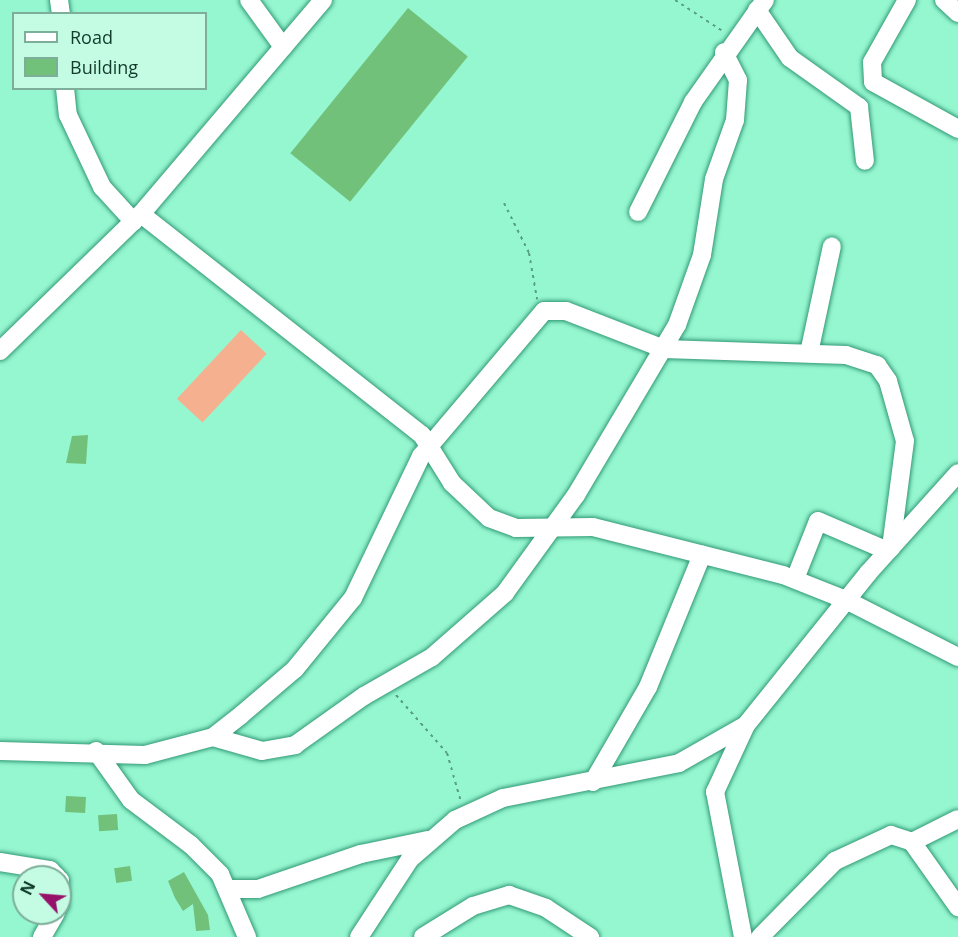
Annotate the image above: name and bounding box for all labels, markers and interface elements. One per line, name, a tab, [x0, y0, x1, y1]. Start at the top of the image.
legend	[12, 12, 207, 90]
text: Road	[70, 25, 113, 49]
text: Building	[70, 55, 138, 79]
north arrow	[12, 865, 72, 925]
text: N	[15, 877, 40, 899]

